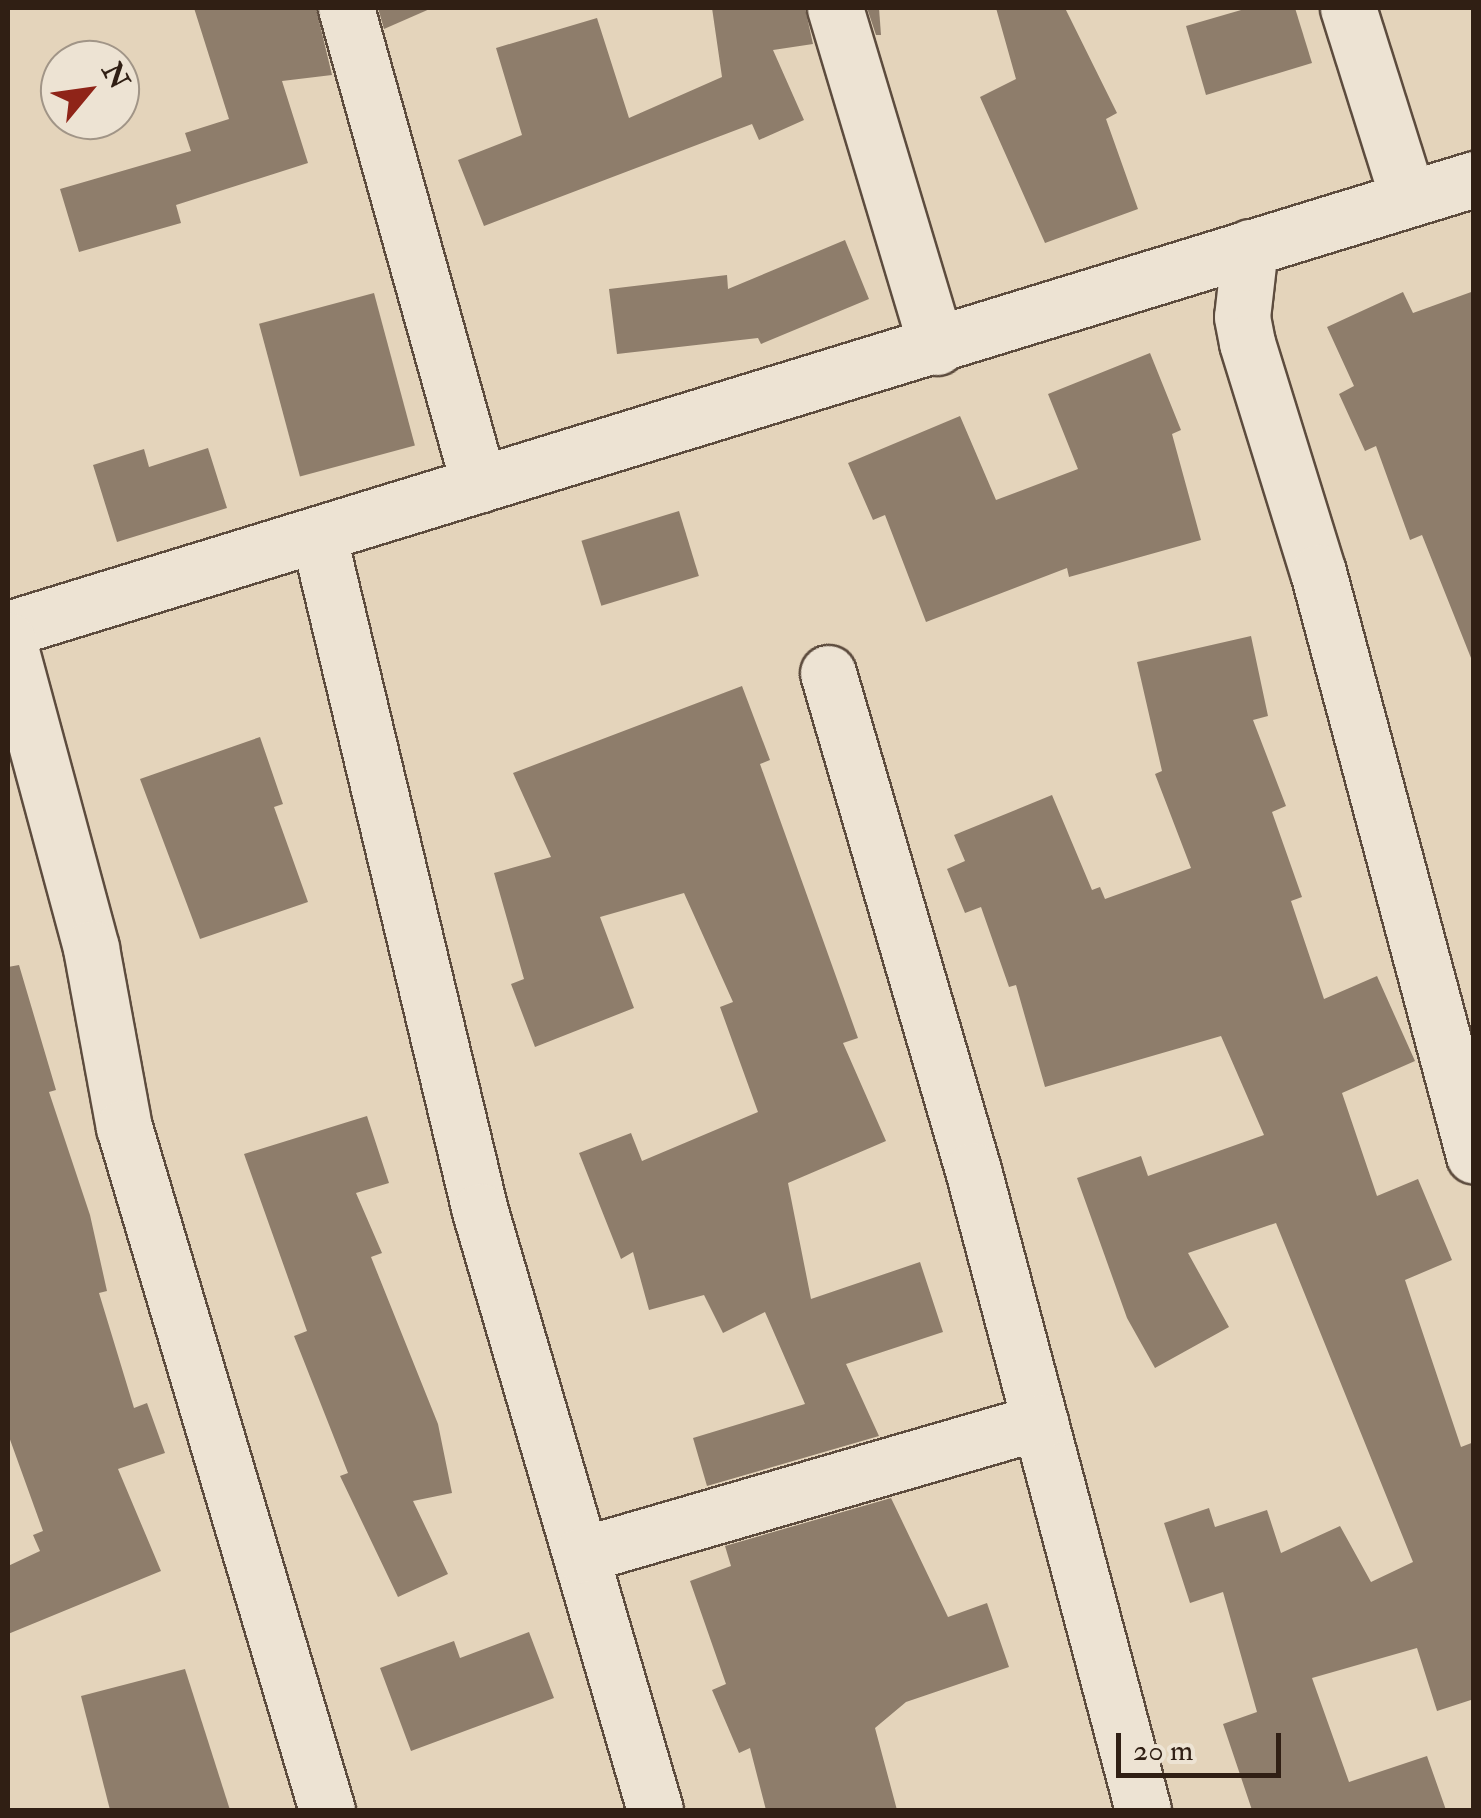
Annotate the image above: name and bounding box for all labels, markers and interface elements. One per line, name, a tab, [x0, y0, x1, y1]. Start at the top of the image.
north arrow	[40, 40, 140, 140]
text: N	[94, 57, 136, 96]
scale bar	[1121, 1713, 1286, 1775]
text: 20 m	[1133, 1732, 1193, 1769]

